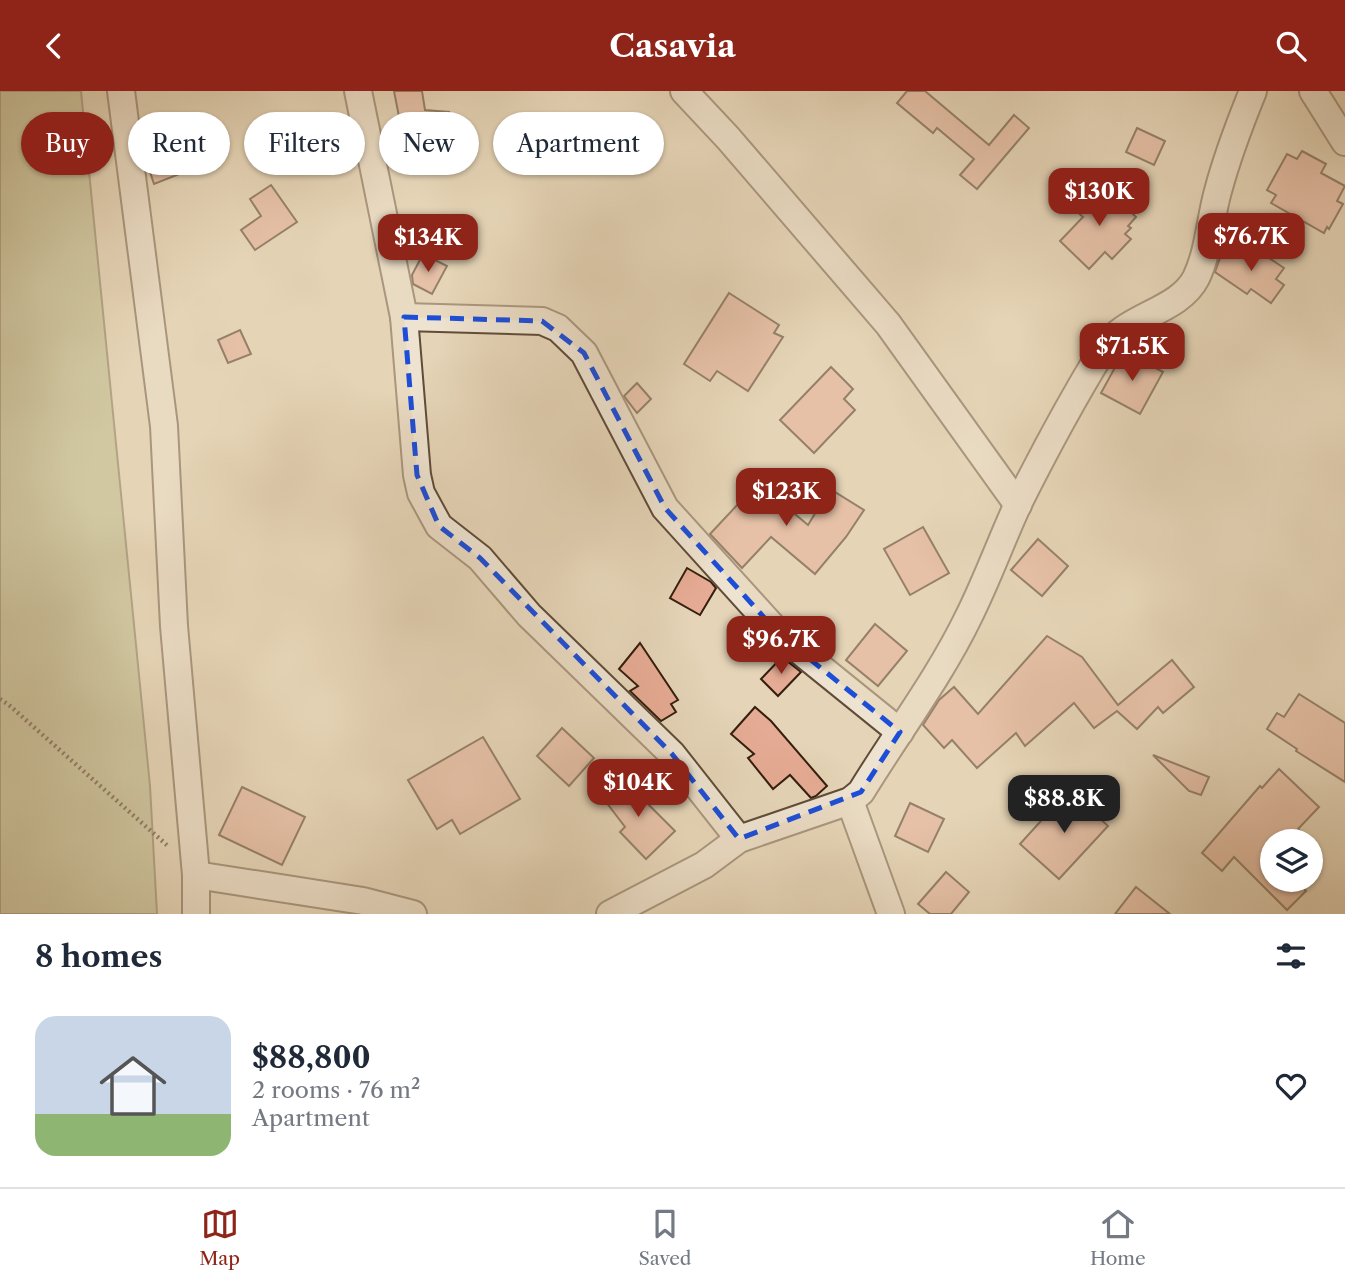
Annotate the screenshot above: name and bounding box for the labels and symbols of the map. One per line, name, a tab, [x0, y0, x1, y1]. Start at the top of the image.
pin: $130K	[1050, 169, 1148, 228]
pin: $76.7K	[1194, 213, 1308, 273]
pin: $134K	[379, 215, 477, 274]
pin: $71.5K	[1075, 323, 1189, 383]
pin: $123K	[737, 469, 835, 528]
pin: $96.7K	[724, 617, 838, 676]
pin: $104K	[589, 759, 687, 819]
pin: $88.8K	[1007, 775, 1121, 835]

